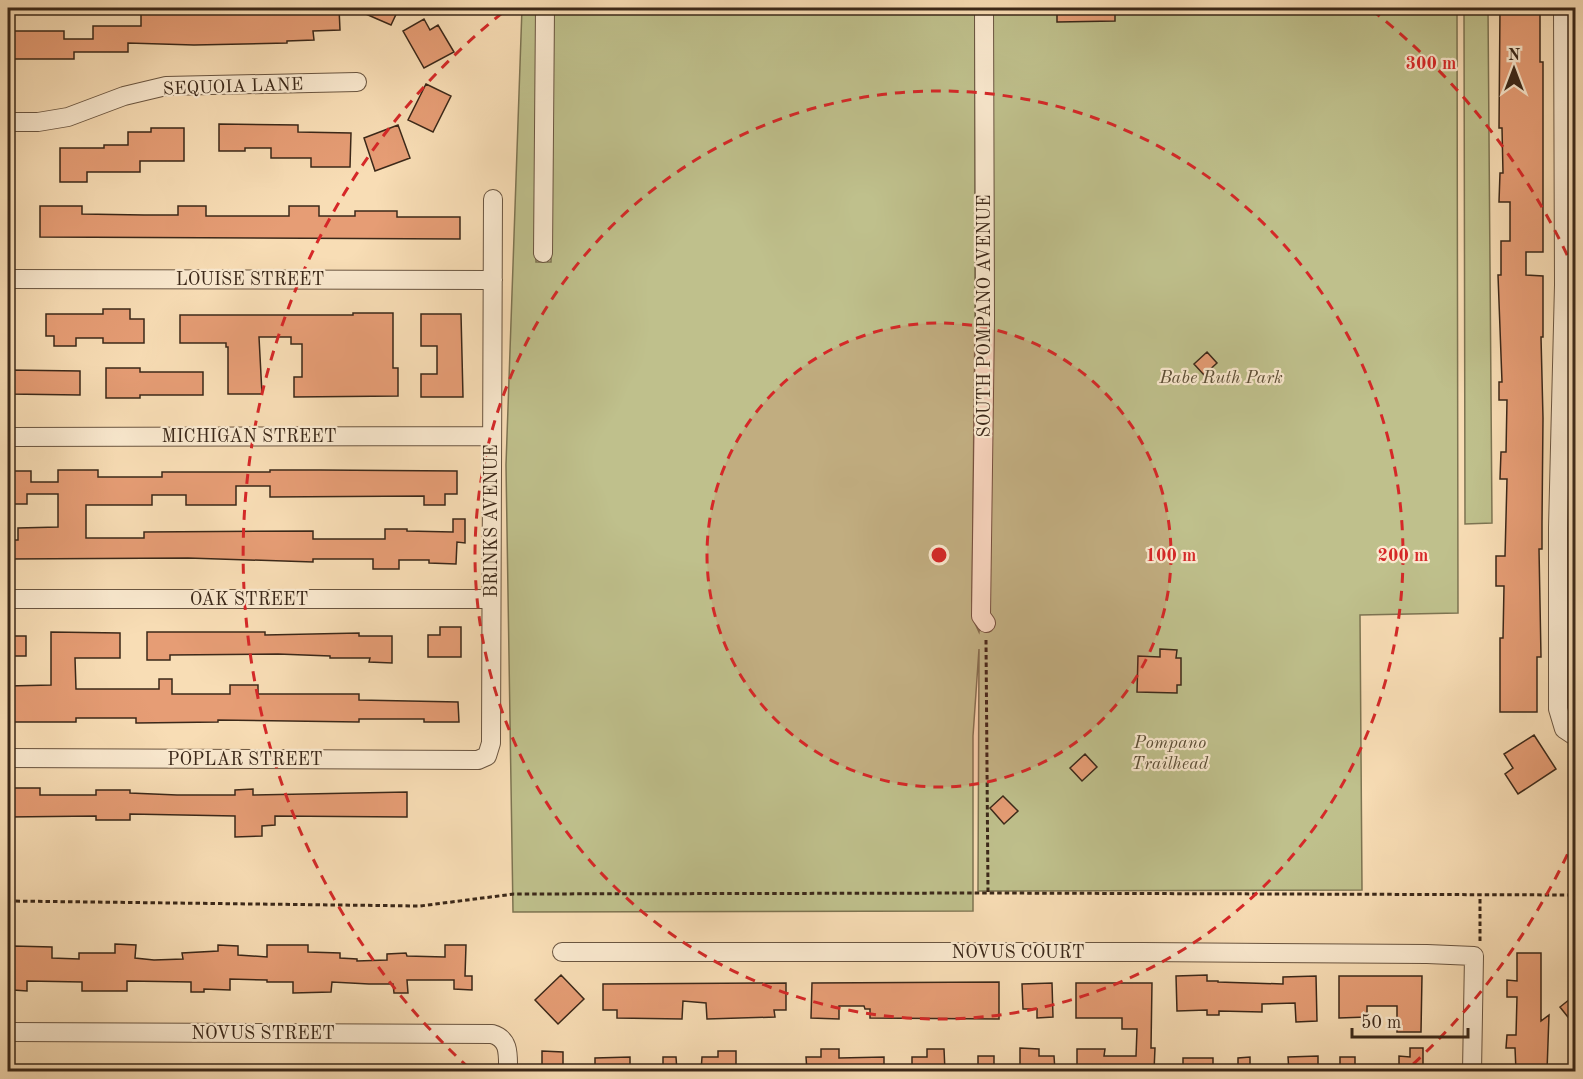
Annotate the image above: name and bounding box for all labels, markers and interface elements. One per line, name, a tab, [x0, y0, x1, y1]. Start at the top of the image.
north arrow	[1484, 39, 1544, 99]
text: N	[1508, 48, 1521, 64]
text: 300 m	[1406, 55, 1456, 73]
street label: SEQUOIA LANE	[163, 76, 303, 98]
street label: SOUTH POMPANO AVENUE	[976, 195, 994, 437]
street label: LOUISE STREET	[176, 271, 324, 289]
park label: Babe Ruth Park	[1158, 369, 1283, 387]
street label: MICHIGAN STREET	[161, 428, 337, 446]
street label: BRINKS AVENUE	[483, 444, 501, 598]
centre of rings	[929, 545, 949, 565]
text: 100 m	[1146, 547, 1196, 565]
text: 200 m	[1378, 547, 1428, 565]
street label: OAK STREET	[190, 591, 308, 609]
park label: Pompano Trailhead	[1132, 734, 1209, 773]
street label: POPLAR STREET	[167, 751, 323, 769]
street label: NOVUS COURT	[951, 944, 1085, 962]
scale bar	[1352, 1001, 1468, 1039]
text: 50 m	[1361, 1014, 1401, 1032]
street label: NOVUS STREET	[191, 1025, 335, 1043]

